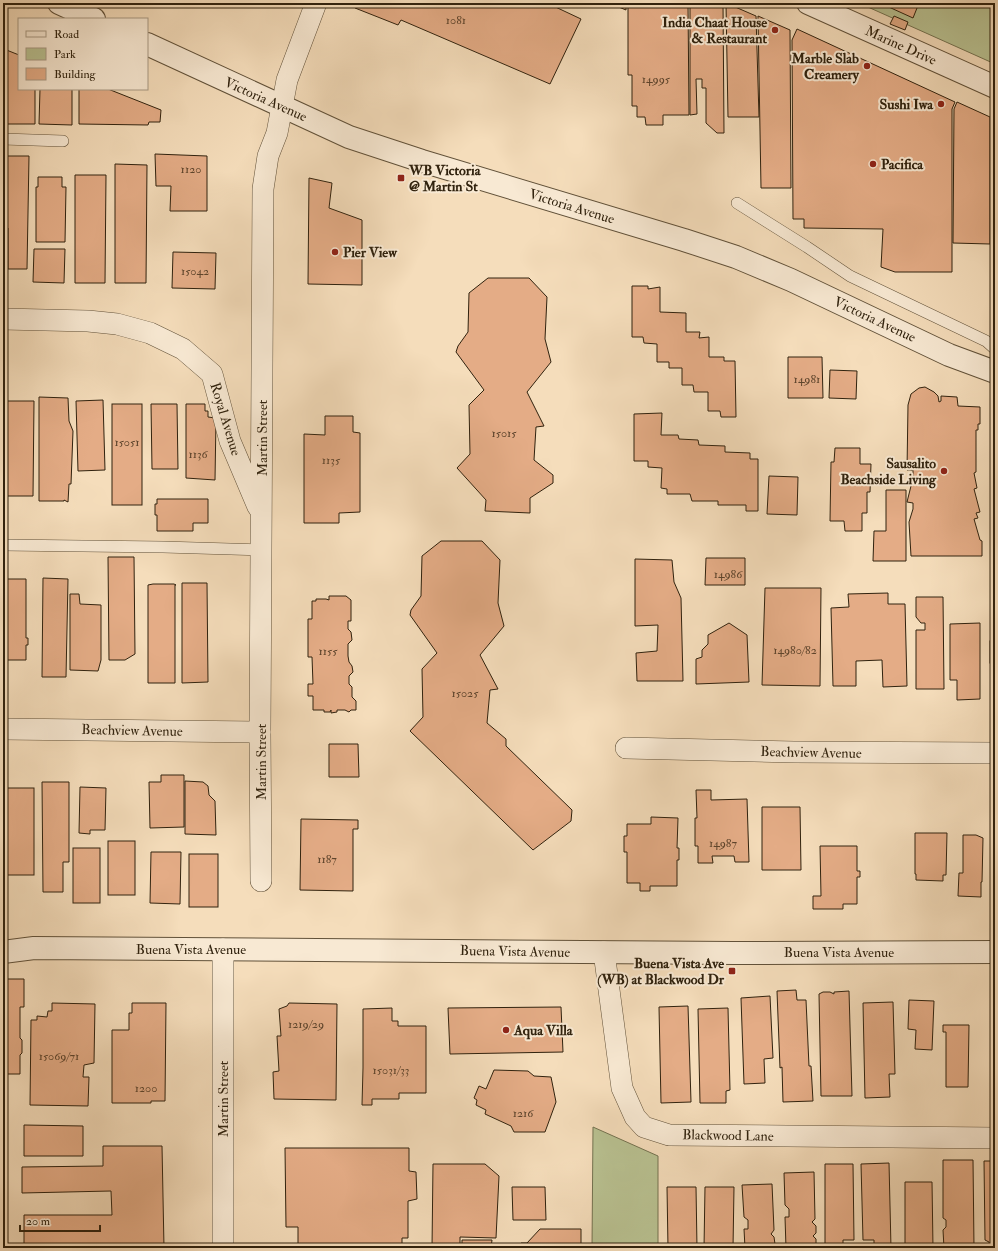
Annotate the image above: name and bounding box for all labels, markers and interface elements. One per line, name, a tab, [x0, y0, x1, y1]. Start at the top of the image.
house number: 1081	[446, 13, 466, 28]
place label: India Chaat House & Restaurant	[662, 14, 767, 47]
legend	[18, 18, 148, 90]
street label: Marine Drive	[863, 22, 939, 69]
marker: India Chaat House & Restaurant	[770, 25, 780, 35]
text: Road	[54, 27, 79, 42]
text: Park	[54, 47, 76, 62]
place label: Marble Slab Creamery	[790, 50, 860, 84]
marker: Marble Slab Creamery	[862, 61, 872, 71]
text: Building	[54, 67, 97, 82]
house number: 14995	[642, 72, 671, 87]
street label: Victoria Avenue	[222, 74, 310, 125]
place label: Sushi Iwa	[880, 96, 934, 113]
marker: Sushi Iwa	[936, 99, 946, 109]
place label: Pacifica	[881, 156, 924, 173]
marker: Pacifica	[868, 159, 878, 169]
house number: 1120	[181, 162, 201, 177]
place label: WB Victoria @ Martin St	[408, 162, 482, 195]
marker: WB Victoria @ Martin St	[396, 173, 406, 183]
street label: Victoria Avenue	[527, 185, 617, 228]
place label: Pier View	[343, 244, 398, 261]
marker: Pier View	[330, 247, 340, 257]
house number: 15042	[181, 264, 209, 279]
street label: Victoria Avenue	[831, 293, 919, 346]
house number: 14981	[794, 372, 820, 387]
street label: Royal Avenue	[205, 381, 245, 458]
street label: Martin Street	[254, 399, 271, 476]
house number: 15015	[491, 426, 517, 441]
house number: 15051	[114, 435, 140, 450]
house number: 1136	[188, 447, 209, 462]
house number: 1135	[322, 453, 341, 468]
place label: Sausalito Beachside Living	[840, 455, 937, 489]
marker: Sausalito Beachside Living	[939, 466, 949, 476]
house number: 14986	[714, 567, 743, 582]
house number: 14980/82	[773, 643, 817, 658]
house number: 1155	[318, 644, 338, 659]
house number: 15025	[452, 686, 479, 701]
street label: Beachview Avenue	[81, 721, 183, 740]
street label: Martin Street	[253, 723, 270, 800]
street label: Beachview Avenue	[760, 743, 862, 762]
house number: 14987	[709, 836, 738, 851]
house number: 1187	[317, 852, 337, 867]
street label: Buena Vista Avenue	[136, 941, 246, 958]
street label: Buena Vista Avenue	[460, 942, 570, 961]
street label: Buena Vista Avenue	[784, 944, 894, 961]
place label: Buena Vista Ave (WB) at Blackwood Dr	[597, 955, 725, 988]
marker: Buena Vista Ave (WB) at Blackwood Dr	[727, 966, 737, 976]
house number: 1219/29	[288, 1017, 324, 1032]
place label: Aqua Villa	[513, 1022, 574, 1040]
marker: Aqua Villa	[501, 1025, 511, 1035]
house number: 15069/71	[39, 1049, 79, 1064]
street label: Martin Street	[215, 1060, 232, 1137]
house number: 15031/33	[373, 1063, 409, 1078]
house number: 1200	[135, 1081, 157, 1096]
house number: 1216	[513, 1106, 534, 1121]
street label: Blackwood Lane	[682, 1126, 774, 1145]
scale bar	[20, 1207, 100, 1233]
text: 20 m	[26, 1214, 51, 1229]

